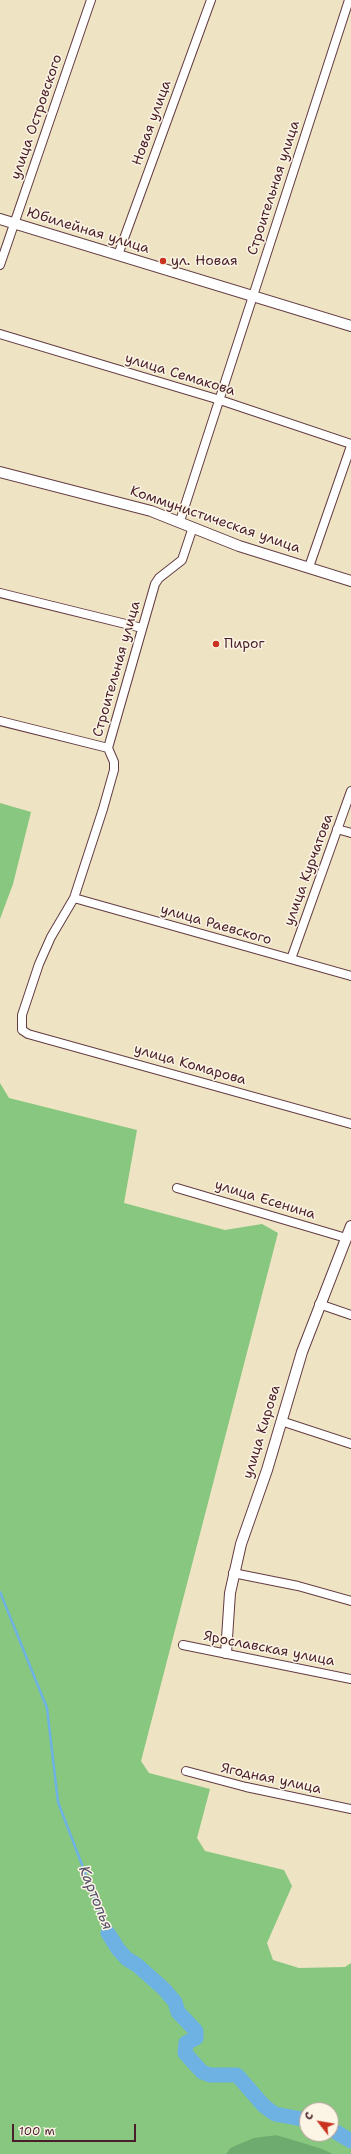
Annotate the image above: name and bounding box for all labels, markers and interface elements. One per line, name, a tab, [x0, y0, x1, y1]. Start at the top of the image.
street label: улица Островского	[8, 52, 66, 182]
street label: Новая улица	[129, 78, 175, 168]
street label: Строительная улица	[244, 119, 304, 257]
street label: Юбилейная улица	[25, 204, 151, 258]
place label: ул. Новая	[171, 253, 238, 269]
marker: ул. Новая	[158, 256, 168, 266]
street label: улица Семакова	[123, 350, 237, 400]
street label: Коммунистическая улица	[128, 483, 302, 557]
street label: Строительная улица	[90, 599, 144, 739]
place label: Пирог	[224, 636, 265, 652]
marker: Пирог	[211, 639, 221, 649]
street label: улица Курчатова	[281, 812, 337, 928]
street label: улица Раевского	[159, 901, 273, 949]
street label: улица Комарова	[132, 1041, 248, 1089]
street label: улица Есенина	[213, 1177, 317, 1223]
street label: улица Кирова	[240, 1383, 284, 1481]
street label: Ярославская улица	[202, 1628, 336, 1670]
street label: Ягодная улица	[219, 1760, 323, 1798]
water label: Картопья	[74, 1863, 116, 1933]
north arrow	[299, 2102, 339, 2142]
text: С	[301, 2109, 317, 2123]
scale bar	[14, 2116, 138, 2142]
text: 100 m	[19, 2123, 55, 2139]

